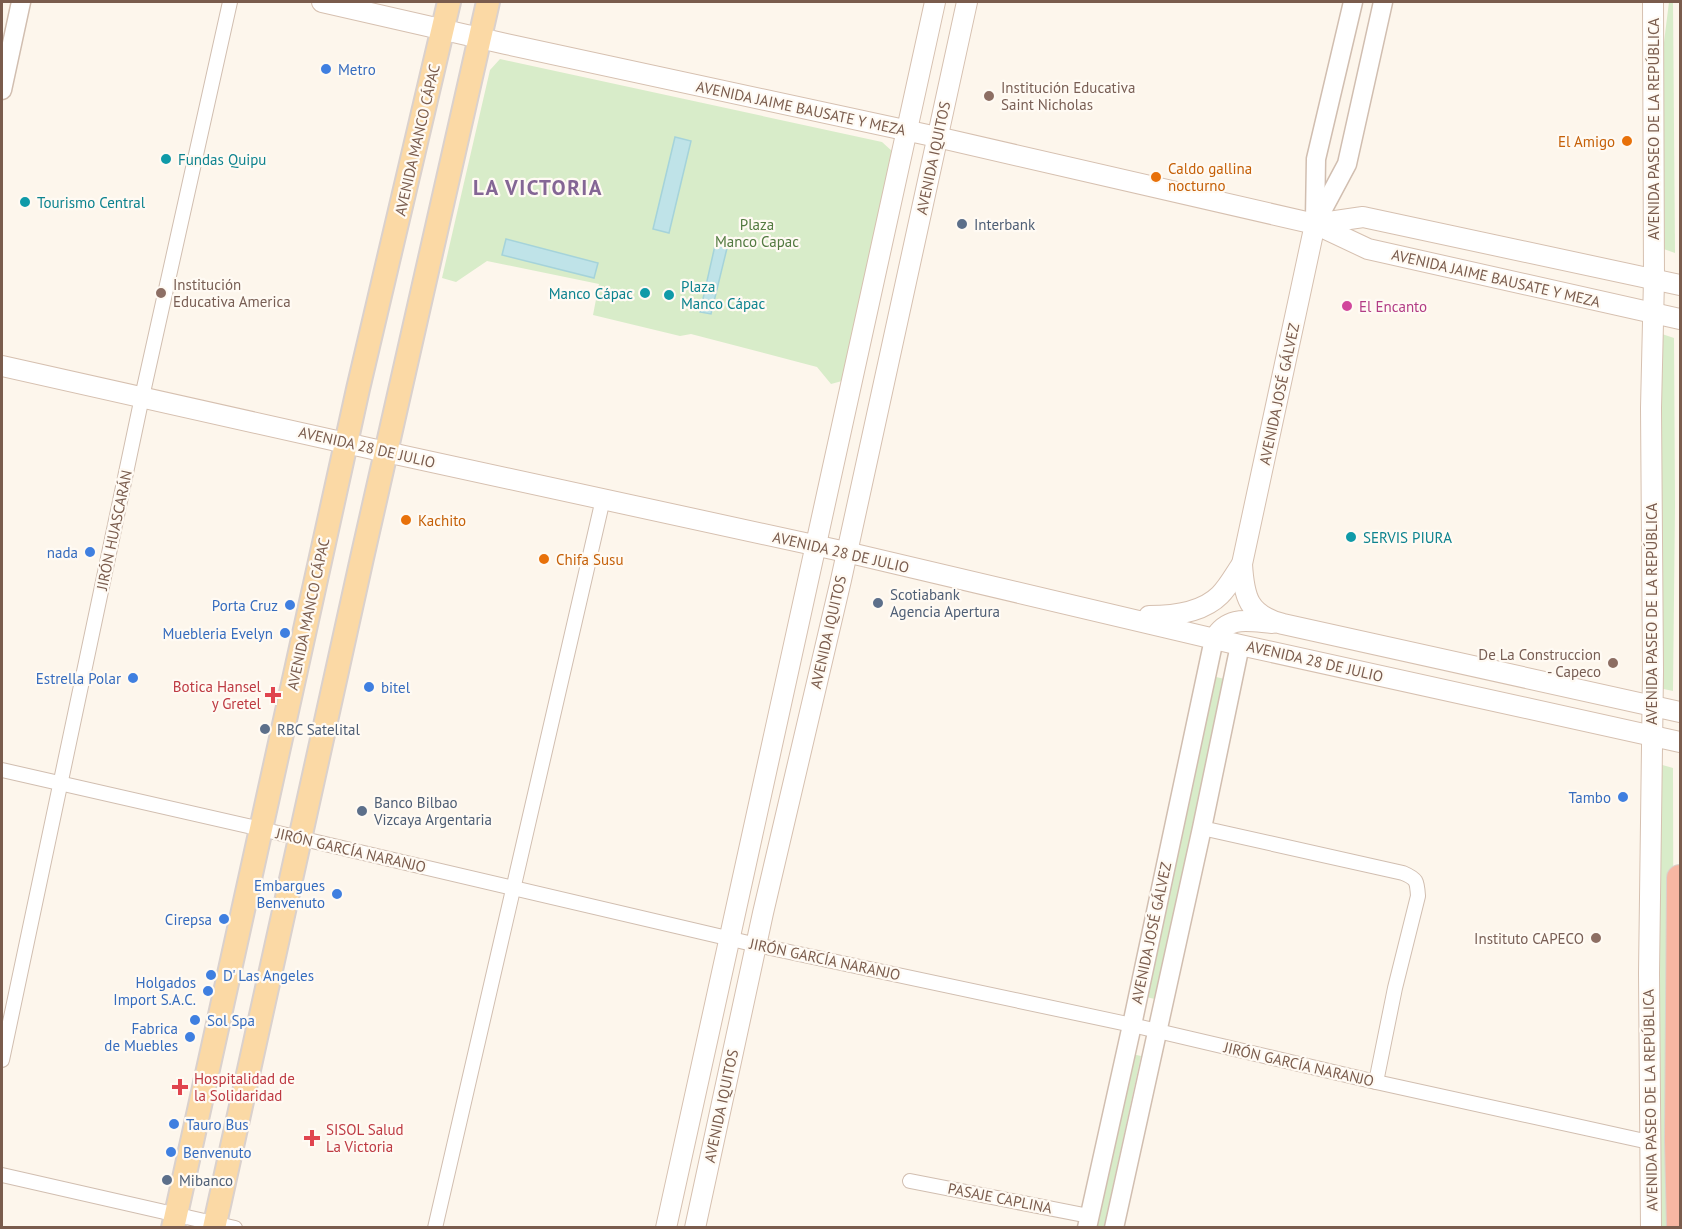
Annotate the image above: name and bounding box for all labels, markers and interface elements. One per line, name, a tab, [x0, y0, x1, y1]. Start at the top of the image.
street label: AVENIDA PASEO DE LA REPÚBLICA	[1644, 18, 1663, 240]
place label: Metro	[338, 60, 376, 79]
marker: Metro	[319, 62, 333, 76]
street label: AVENIDA MANCO CÁPAC	[390, 62, 444, 218]
street label: AVENIDA JAIME BAUSATE Y MEZA	[695, 76, 908, 140]
place label: Institución Educativa Saint Nicholas	[1001, 78, 1135, 114]
marker: Institución Educativa Saint Nicholas	[982, 89, 996, 103]
street label: AVENIDA IQUITOS	[912, 100, 954, 216]
place label: El Amigo	[1558, 132, 1615, 151]
marker: El Amigo	[1620, 134, 1634, 148]
place label: Fundas Quipu	[178, 150, 266, 169]
marker: Fundas Quipu	[159, 152, 173, 166]
place label: Caldo gallina nocturno	[1168, 159, 1252, 195]
marker: Caldo gallina nocturno	[1149, 170, 1163, 184]
district label: LA VICTORIA	[473, 174, 603, 201]
place label: Tourismo Central	[37, 193, 146, 212]
marker: Tourismo Central	[18, 195, 32, 209]
park label: Plaza Manco Capac	[715, 215, 799, 251]
place label: Interbank	[974, 215, 1036, 234]
marker: Interbank	[955, 217, 969, 231]
street label: AVENIDA JAIME BAUSATE Y MEZA	[1390, 245, 1602, 311]
place label: Institución Educativa America	[173, 275, 291, 311]
place label: Plaza Manco Cápac	[681, 277, 766, 313]
place label: Manco Cápac	[549, 284, 633, 303]
marker: Institución Educativa America	[154, 286, 168, 300]
marker: Manco Cápac	[638, 286, 652, 300]
marker: Plaza Manco Cápac	[662, 288, 676, 302]
place label: El Encanto	[1359, 297, 1427, 316]
marker: El Encanto	[1340, 299, 1354, 313]
street label: AVENIDA JOSÉ GÁLVEZ	[1255, 321, 1303, 467]
street label: AVENIDA 28 DE JULIO	[297, 422, 437, 472]
street label: JIRÓN HUASCARÁN	[92, 468, 136, 593]
street label: AVENIDA PASEO DE LA REPÚBLICA	[1642, 503, 1661, 725]
place label: Kachito	[418, 511, 466, 530]
marker: Kachito	[399, 513, 413, 527]
street label: AVENIDA 28 DE JULIO	[771, 527, 911, 577]
place label: SERVIS PIURA	[1363, 528, 1452, 547]
marker: SERVIS PIURA	[1344, 530, 1358, 544]
street label: AVENIDA MANCO CÁPAC	[283, 536, 333, 692]
place label: nada	[47, 543, 78, 562]
marker: nada	[83, 545, 97, 559]
place label: Chifa Susu	[556, 550, 623, 569]
marker: Chifa Susu	[537, 552, 551, 566]
street label: AVENIDA IQUITOS	[806, 574, 850, 690]
place label: Scotiabank Agencia Apertura	[890, 585, 1000, 621]
place label: Porta Cruz	[212, 596, 278, 615]
marker: Scotiabank Agencia Apertura	[871, 596, 885, 610]
marker: Porta Cruz	[283, 598, 297, 612]
place label: Muebleria Evelyn	[162, 624, 273, 643]
marker: Muebleria Evelyn	[278, 626, 292, 640]
street label: AVENIDA 28 DE JULIO	[1245, 636, 1385, 686]
place label: De La Construccion - Capeco	[1478, 645, 1601, 681]
marker: De La Construccion - Capeco	[1606, 656, 1620, 670]
place label: Estrella Polar	[36, 669, 121, 688]
marker: Estrella Polar	[126, 671, 140, 685]
place label: Botica Hansel y Gretel	[173, 677, 262, 713]
place label: bitel	[381, 678, 411, 697]
marker: bitel	[362, 680, 376, 694]
marker: Botica Hansel y Gretel	[266, 688, 280, 702]
place label: RBC Satelital	[277, 720, 361, 739]
marker: RBC Satelital	[258, 722, 272, 736]
place label: Tambo	[1568, 788, 1611, 807]
marker: Tambo	[1616, 790, 1630, 804]
place label: Banco Bilbao Vizcaya Argentaria	[373, 793, 492, 829]
marker: Banco Bilbao Vizcaya Argentaria	[355, 804, 369, 818]
street label: JIRÓN GARCÍA NARANJO	[273, 823, 428, 877]
street label: AVENIDA JOSÉ GÁLVEZ	[1127, 860, 1175, 1006]
place label: Embargues Benvenuto	[254, 876, 325, 912]
marker: Embargues Benvenuto	[330, 887, 344, 901]
place label: Cirepsa	[165, 910, 212, 929]
marker: Cirepsa	[217, 912, 231, 926]
place label: Instituto CAPECO	[1474, 929, 1584, 948]
marker: Instituto CAPECO	[1589, 931, 1603, 945]
street label: JIRÓN GARCÍA NARANJO	[747, 934, 902, 984]
place label: D' Las Angeles	[223, 966, 314, 985]
marker: D' Las Angeles	[204, 968, 218, 982]
place label: Holgados Import S.A.C.	[113, 973, 196, 1009]
marker: Holgados Import S.A.C.	[201, 984, 215, 998]
street label: AVENIDA PASEO DE LA REPÚBLICA	[1639, 989, 1661, 1211]
place label: Sol Spa	[207, 1011, 255, 1030]
marker: Sol Spa	[188, 1013, 202, 1027]
place label: Fabrica de Muebles	[104, 1019, 178, 1055]
marker: Fabrica de Muebles	[183, 1030, 197, 1044]
street label: JIRÓN GARCÍA NARANJO	[1221, 1037, 1376, 1091]
street label: AVENIDA IQUITOS	[700, 1048, 742, 1164]
place label: Hospitalidad de la Solidaridad	[194, 1069, 295, 1105]
marker: Hospitalidad de la Solidaridad	[171, 1078, 189, 1096]
place label: Tauro Bus	[186, 1115, 249, 1134]
marker: Tauro Bus	[167, 1117, 181, 1131]
place label: SISOL Salud La Victoria	[326, 1120, 404, 1156]
marker: SISOL Salud La Victoria	[303, 1129, 321, 1147]
place label: Benvenuto	[183, 1143, 252, 1162]
marker: Benvenuto	[164, 1145, 178, 1159]
place label: Mibanco	[179, 1171, 233, 1190]
marker: Mibanco	[160, 1173, 174, 1187]
street label: PASAJE CAPLINA	[946, 1179, 1054, 1217]

